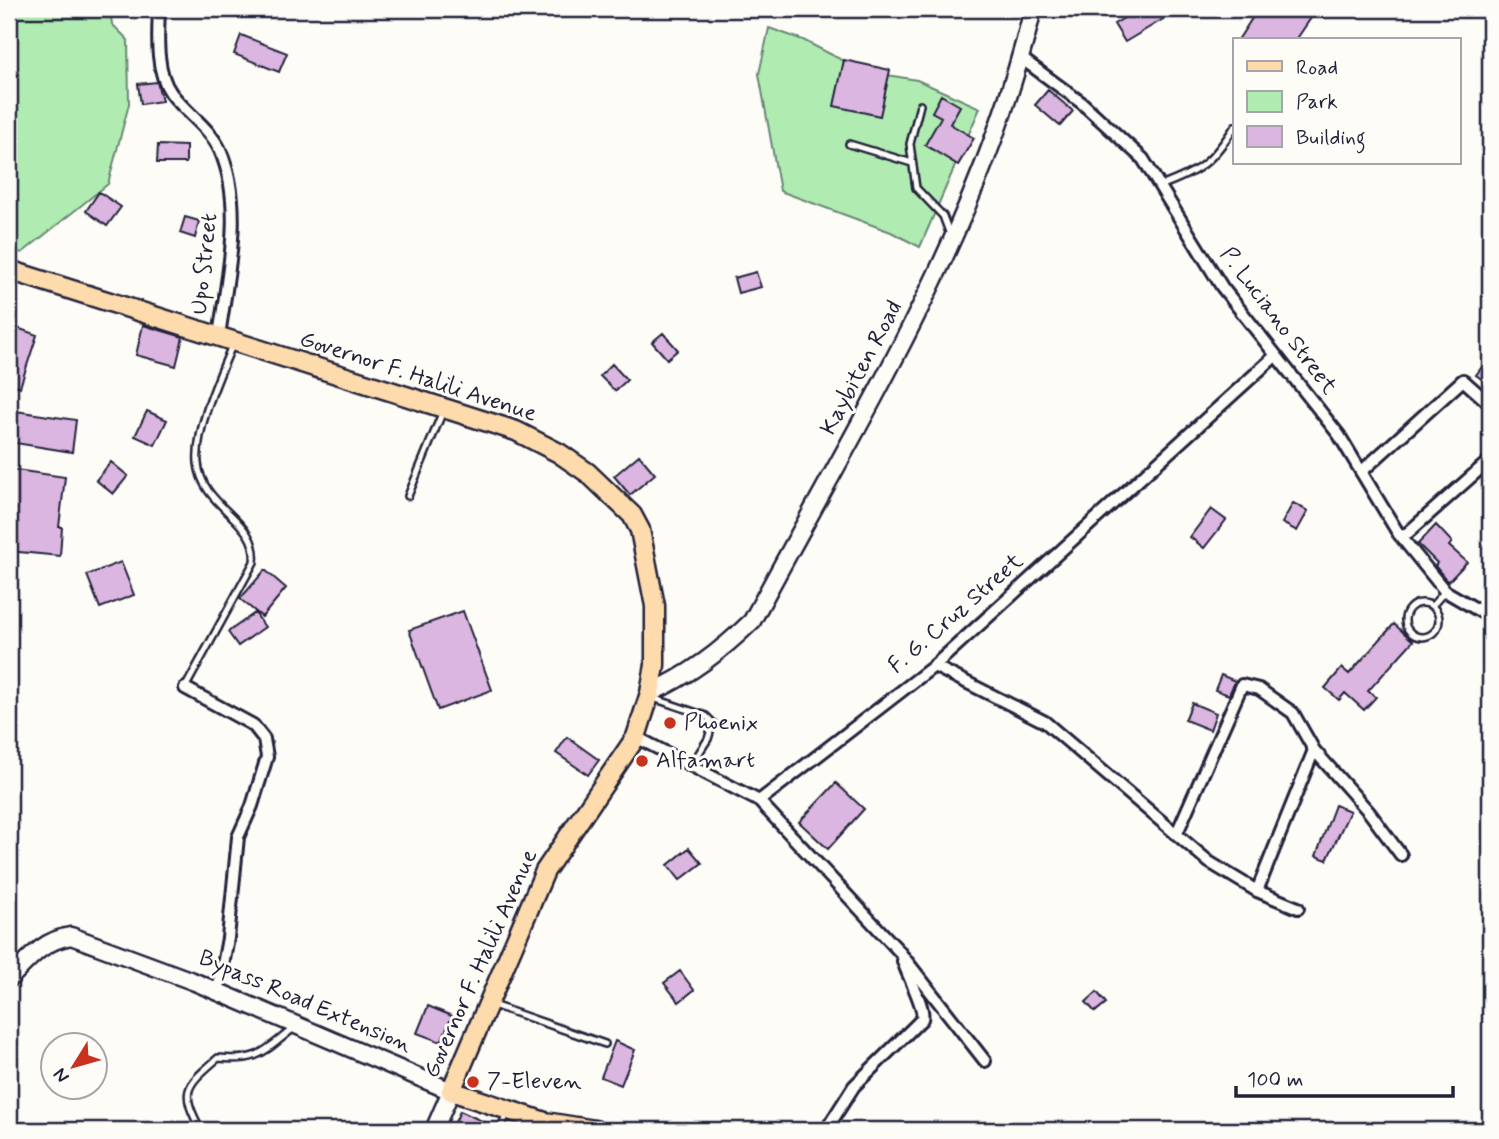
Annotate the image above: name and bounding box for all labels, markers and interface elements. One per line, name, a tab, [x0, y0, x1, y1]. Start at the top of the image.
legend	[1233, 38, 1460, 164]
text: Road	[1296, 54, 1338, 82]
text: Park	[1296, 88, 1338, 116]
text: Building	[1296, 124, 1366, 154]
street label: Upo Street	[185, 212, 225, 316]
street label: P. Luciano Street	[1213, 241, 1344, 401]
street label: Kaybiten Road	[814, 296, 910, 440]
street label: Governor F. Halili Avenue	[296, 325, 540, 429]
street label: F. G. Cruz Street	[882, 547, 1030, 681]
place label: Phoenix	[684, 708, 758, 738]
marker: Phoenix	[662, 715, 678, 731]
place label: Alfamart	[656, 746, 755, 776]
marker: Alfamart	[634, 753, 650, 769]
street label: Governor F. Halili Avenue	[417, 845, 545, 1083]
street label: Bypass Road Extension	[194, 944, 416, 1060]
north arrow	[38, 1030, 108, 1100]
scale bar	[1236, 1055, 1454, 1099]
text: N	[48, 1063, 75, 1088]
text: 100 m	[1247, 1066, 1303, 1094]
place label: 7-Eleven	[487, 1067, 582, 1097]
marker: 7-Eleven	[465, 1074, 481, 1090]

